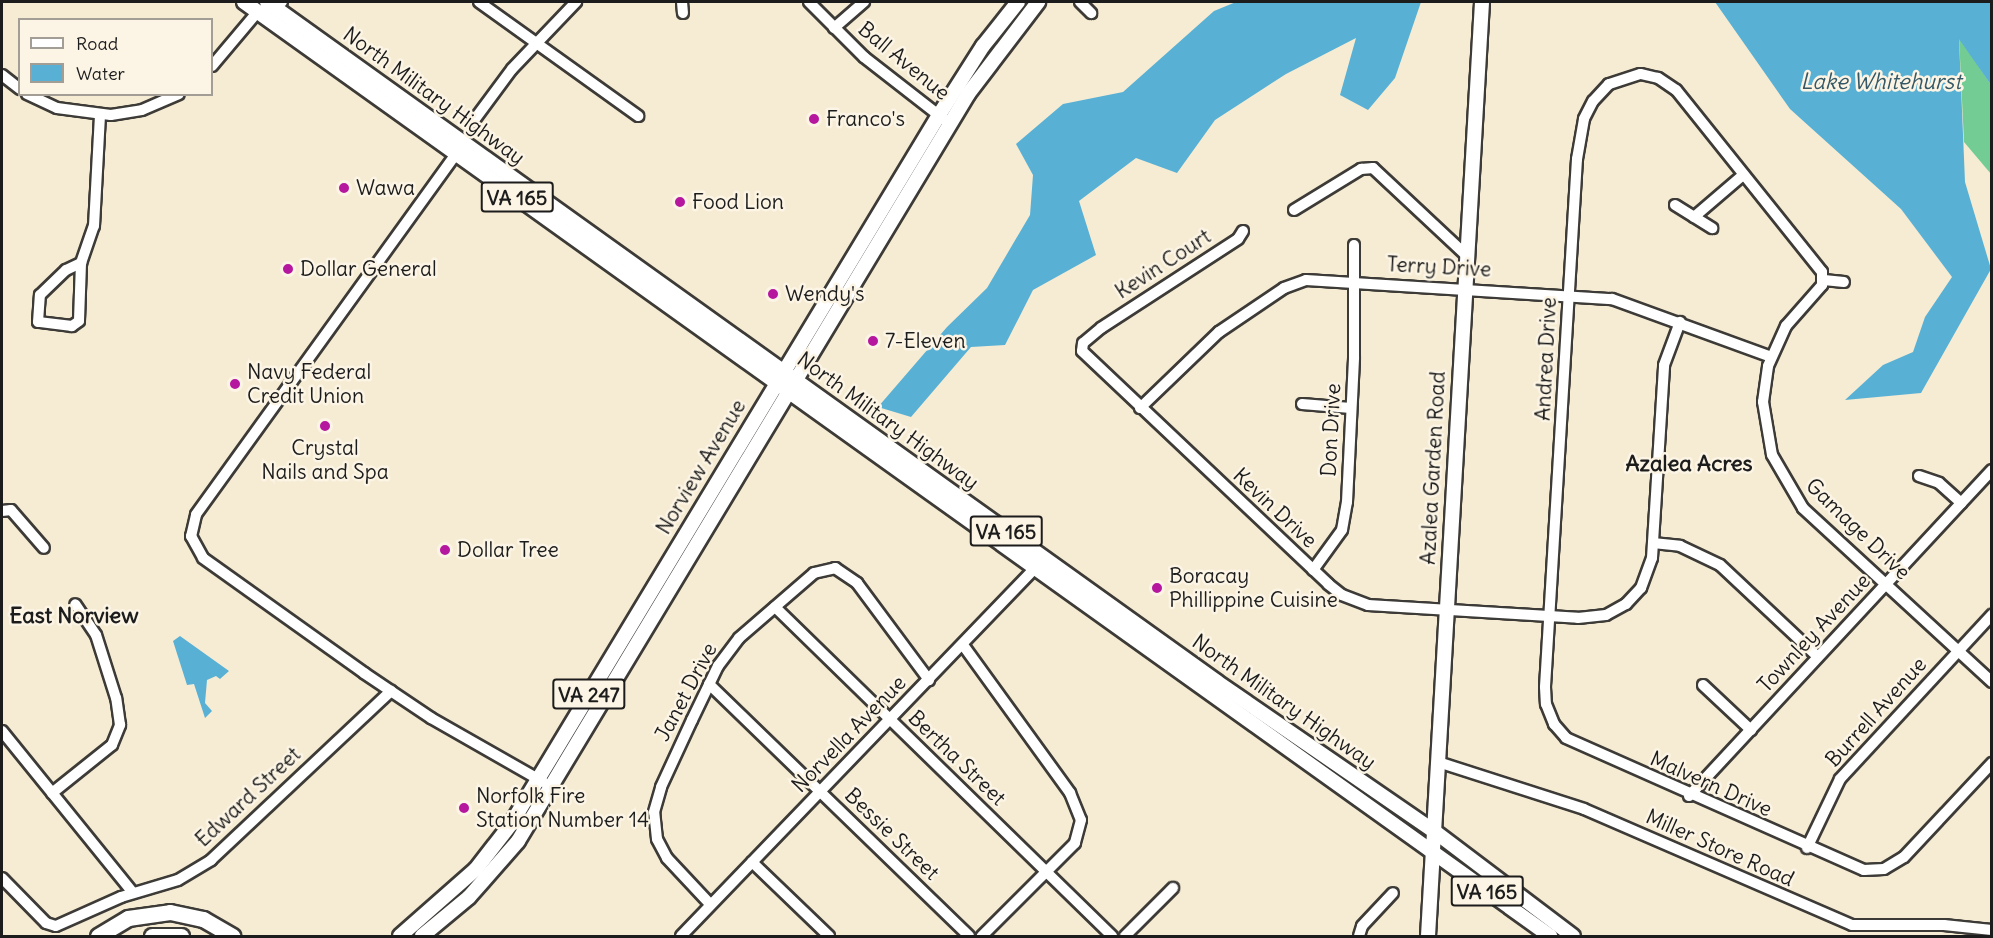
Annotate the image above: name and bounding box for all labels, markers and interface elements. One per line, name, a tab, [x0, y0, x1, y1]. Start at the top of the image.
street label: Ball Avenue	[853, 16, 955, 106]
legend	[18, 18, 213, 96]
street label: North Military Highway	[338, 22, 530, 170]
text: Road	[76, 32, 118, 55]
text: Water	[76, 62, 125, 85]
water label: Lake Whitehurst	[1801, 69, 1961, 95]
place label: Franco's	[826, 106, 905, 132]
marker: Franco's	[807, 112, 821, 126]
place label: Wawa	[356, 175, 415, 201]
road number: VA 165	[480, 180, 554, 214]
marker: Wawa	[337, 181, 351, 195]
place label: Food Lion	[692, 189, 784, 215]
marker: Food Lion	[673, 195, 687, 209]
street label: Kevin Court	[1110, 224, 1216, 304]
street label: Terry Drive	[1386, 252, 1492, 282]
place label: Dollar General	[300, 256, 437, 282]
marker: Dollar General	[281, 262, 295, 276]
place label: Wendy's	[785, 281, 865, 307]
marker: Wendy's	[766, 287, 780, 301]
street label: Andrea Drive	[1530, 296, 1562, 422]
place label: 7-Eleven	[885, 328, 966, 354]
marker: 7-Eleven	[866, 334, 880, 348]
street label: North Military Highway	[792, 347, 984, 495]
place label: Navy Federal Credit Union	[247, 359, 371, 409]
street label: Azalea Garden Road	[1415, 371, 1451, 565]
marker: Navy Federal Credit Union	[228, 377, 242, 391]
street label: Don Drive	[1316, 383, 1346, 477]
street label: Norview Avenue	[651, 395, 751, 539]
marker: Crystal Nails and Spa	[318, 419, 332, 433]
place label: Crystal Nails and Spa	[261, 435, 389, 485]
district label: Azalea Acres	[1625, 451, 1753, 477]
street label: Kevin Drive	[1228, 463, 1322, 553]
street label: Gamage Drive	[1801, 473, 1915, 585]
road number: VA 165	[968, 514, 1044, 548]
place label: Dollar Tree	[457, 537, 559, 563]
marker: Dollar Tree	[438, 543, 452, 557]
place label: Boracay Phillippine Cuisine	[1169, 563, 1338, 613]
street label: Townley Avenue	[1752, 568, 1876, 698]
marker: Boracay Phillippine Cuisine	[1150, 581, 1164, 595]
district label: East Norview	[10, 603, 138, 629]
street label: North Military Highway	[1187, 629, 1381, 775]
street label: Janet Drive	[650, 638, 722, 746]
street label: Burrell Avenue	[1820, 652, 1932, 772]
street label: Norvella Avenue	[787, 670, 911, 798]
road number: VA 247	[552, 677, 626, 711]
street label: Bertha Street	[903, 705, 1011, 811]
street label: Edward Street	[190, 742, 306, 852]
street label: Malvern Drive	[1646, 746, 1776, 822]
place label: Norfolk Fire Station Number 14	[476, 783, 649, 833]
street label: Bessie Street	[840, 783, 944, 885]
marker: Norfolk Fire Station Number 14	[457, 801, 471, 815]
street label: Miller Store Road	[1642, 804, 1798, 892]
road number: VA 165	[1450, 874, 1524, 908]

